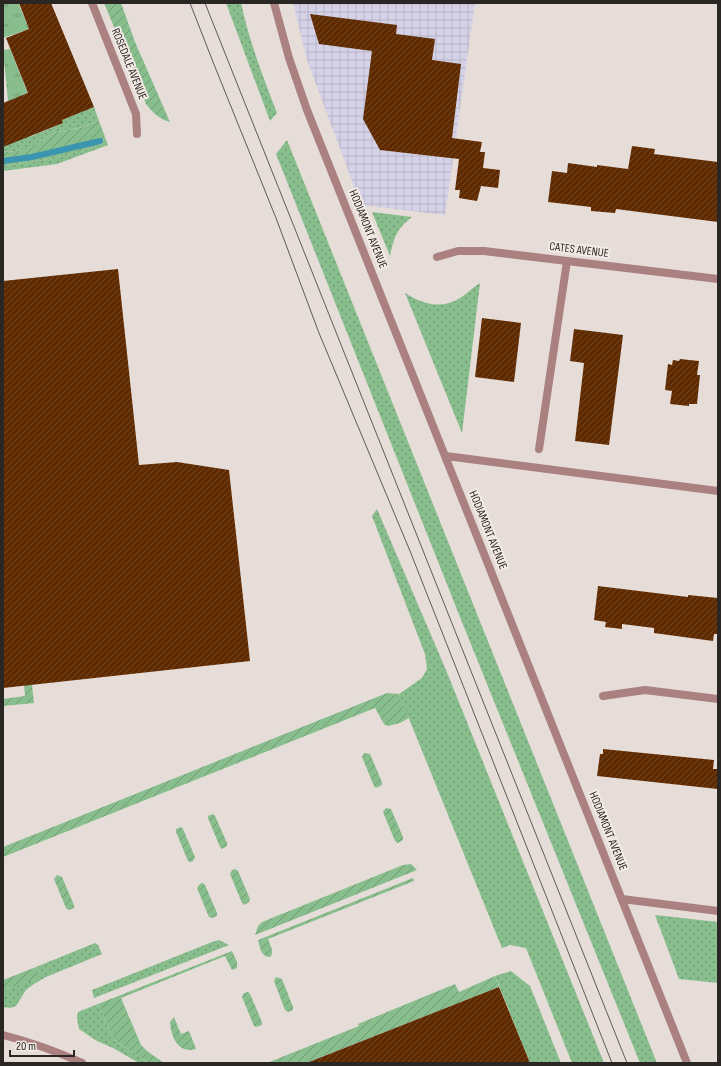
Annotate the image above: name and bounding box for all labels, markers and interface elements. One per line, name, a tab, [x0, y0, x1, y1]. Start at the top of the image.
street label: ROSEDALE AVENUE	[108, 26, 150, 102]
street label: HODIAMONT AVENUE	[345, 187, 391, 271]
street label: CATES AVENUE	[549, 239, 609, 261]
street label: HODIAMONT AVENUE	[465, 488, 511, 572]
street label: HODIAMONT AVENUE	[585, 789, 631, 873]
scale bar	[10, 1032, 74, 1058]
text: 20 m	[16, 1039, 36, 1054]

